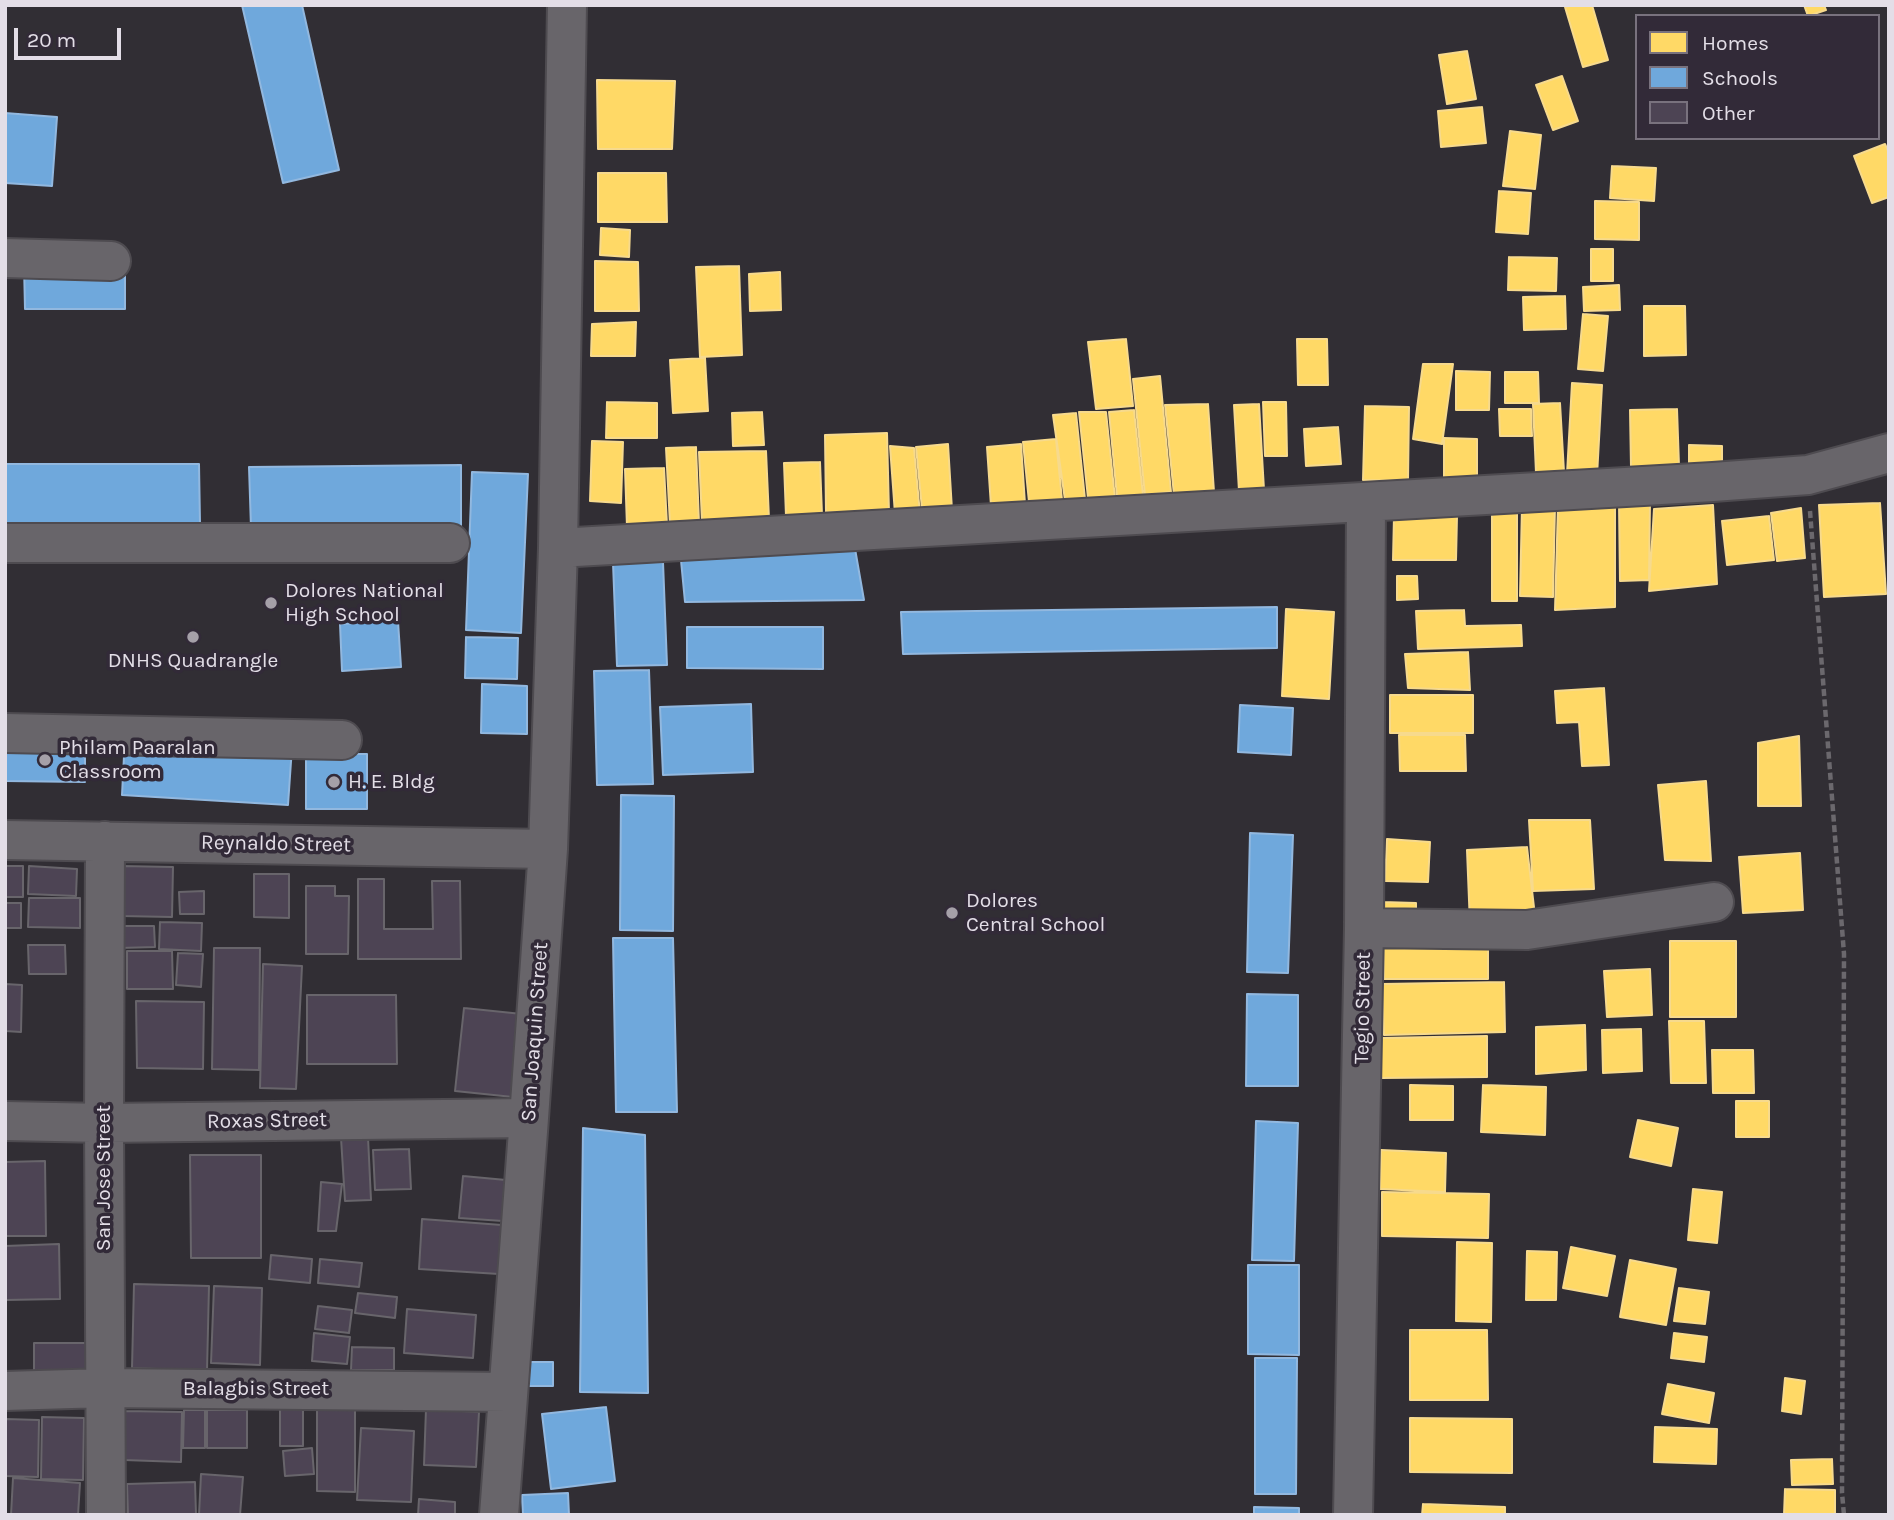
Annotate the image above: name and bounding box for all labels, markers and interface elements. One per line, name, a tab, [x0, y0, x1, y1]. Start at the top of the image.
scale bar	[18, 14, 124, 58]
legend	[1635, 14, 1880, 140]
text: 20 m	[27, 28, 76, 52]
text: Homes	[1702, 31, 1769, 55]
text: Schools	[1702, 66, 1778, 90]
text: Other	[1702, 101, 1755, 125]
place label: Dolores National High School	[285, 578, 444, 628]
marker: Dolores National High School	[263, 595, 279, 611]
marker: DNHS Quadrangle	[185, 629, 201, 645]
place label: DNHS Quadrangle	[108, 648, 278, 674]
place label: Philam Paaralan Classroom	[59, 735, 216, 785]
marker: Philam Paaralan Classroom	[37, 752, 53, 768]
place label: H. E. Bldg	[348, 769, 435, 795]
marker: H. E. Bldg	[326, 774, 342, 790]
street label: Reynaldo Street	[201, 830, 351, 858]
place label: Dolores Central School	[966, 888, 1105, 938]
marker: Dolores Central School	[944, 905, 960, 921]
street label: San Joaquin Street	[516, 941, 554, 1123]
street label: Tegio Street	[1349, 952, 1377, 1064]
street label: San Jose Street	[91, 1105, 117, 1251]
street label: Roxas Street	[207, 1107, 327, 1135]
street label: Balagbis Street	[183, 1376, 329, 1402]

